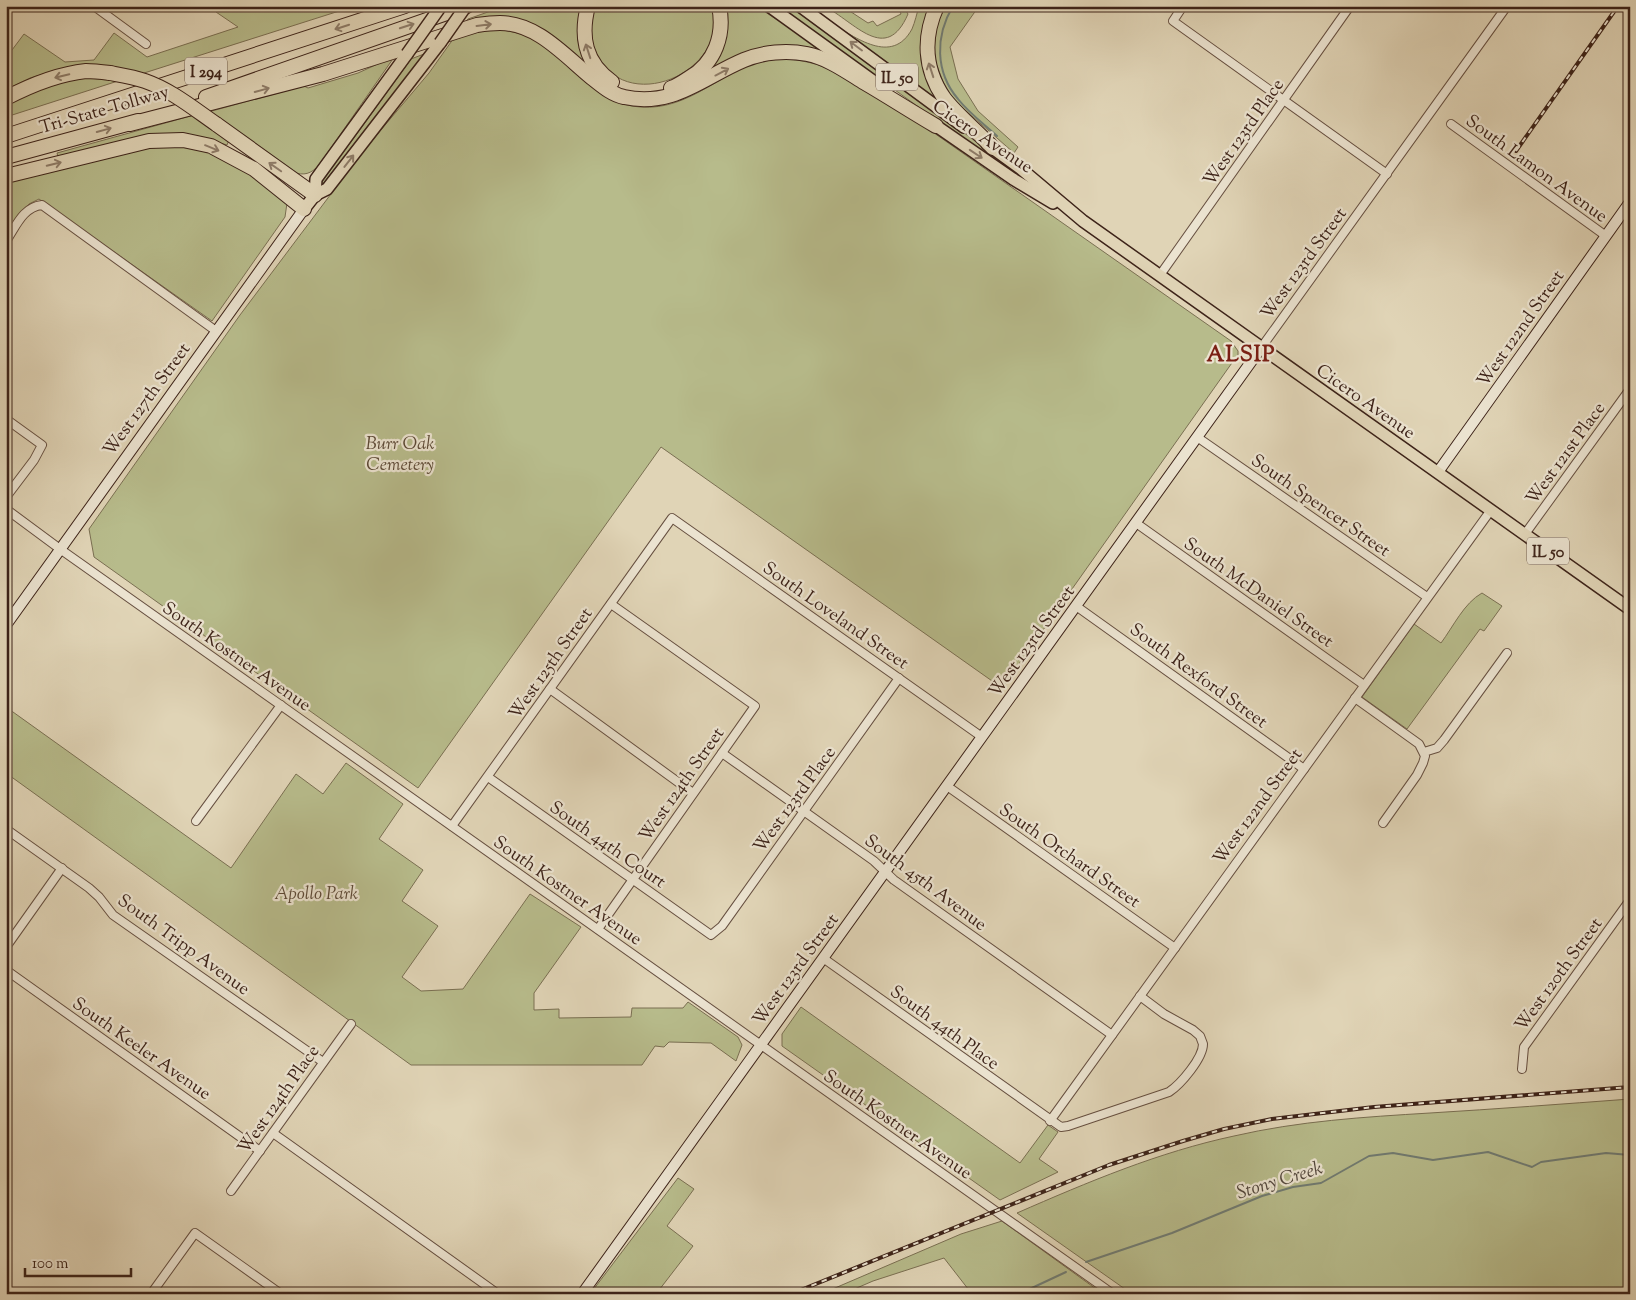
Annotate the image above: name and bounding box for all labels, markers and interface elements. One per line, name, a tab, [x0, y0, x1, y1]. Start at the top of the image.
one-way arrow	[476, 20, 492, 30]
one-way arrow	[398, 21, 414, 31]
one-way arrow	[335, 23, 351, 32]
one-way arrow	[849, 41, 863, 51]
one-way arrow	[583, 44, 592, 59]
road number: I 294	[185, 58, 227, 84]
one-way arrow	[926, 62, 936, 78]
road number: IL 50	[876, 64, 918, 90]
one-way arrow	[714, 67, 729, 76]
one-way arrow	[54, 72, 70, 81]
street label: West 123rd Place	[1198, 74, 1291, 192]
street label: Tri-State Tollway	[37, 80, 172, 142]
one-way arrow	[253, 85, 269, 95]
street label: Cicero Avenue	[926, 94, 1037, 181]
street label: South Lamon Avenue	[1459, 109, 1612, 230]
one-way arrow	[95, 125, 111, 134]
one-way arrow	[204, 144, 219, 153]
one-way arrow	[969, 149, 983, 159]
one-way arrow	[343, 155, 354, 168]
one-way arrow	[45, 159, 61, 168]
one-way arrow	[268, 162, 282, 172]
street label: West 123rd Street	[1255, 203, 1354, 325]
street label: West 122nd Street	[1472, 265, 1572, 393]
street label: West 127th Street	[98, 338, 198, 462]
district label: ALSIP	[1207, 340, 1275, 372]
street label: Cicero Avenue	[1310, 359, 1420, 447]
street label: West 121st Place	[1520, 398, 1613, 511]
park label: Burr Oak Cemetery	[366, 432, 434, 479]
street label: South Spencer Street	[1245, 449, 1395, 565]
street label: South McDaniel Street	[1178, 532, 1338, 655]
road number: IL 50	[1527, 538, 1569, 564]
street label: South Loveland Street	[756, 556, 913, 677]
street label: West 123rd Street	[983, 581, 1082, 703]
street label: South Kostner Avenue	[156, 596, 316, 719]
street label: West 125th Street	[503, 603, 600, 725]
street label: South Rexford Street	[1123, 618, 1272, 736]
street label: West 124th Street	[634, 723, 732, 848]
street label: West 123rd Place	[748, 742, 843, 859]
street label: West 122nd Street	[1208, 744, 1310, 870]
street label: South 44th Court	[543, 796, 670, 896]
street label: South Orchard Street	[993, 798, 1145, 915]
street label: South 45th Avenue	[858, 829, 991, 938]
street label: South Kostner Avenue	[487, 830, 647, 953]
park label: Apollo Park	[274, 882, 358, 908]
street label: South Tripp Avenue	[111, 889, 254, 1003]
street label: West 123rd Street	[747, 909, 846, 1031]
street label: West 120th Street	[1510, 913, 1610, 1037]
street label: South 44th Place	[884, 980, 1004, 1077]
street label: South Keeler Avenue	[66, 992, 216, 1107]
street label: West 124th Place	[232, 1040, 327, 1160]
street label: South Kostner Avenue	[817, 1064, 977, 1187]
water label: Stony Creek	[1233, 1155, 1326, 1207]
scale bar	[25, 1245, 131, 1277]
text: 100 m	[32, 1254, 69, 1275]

